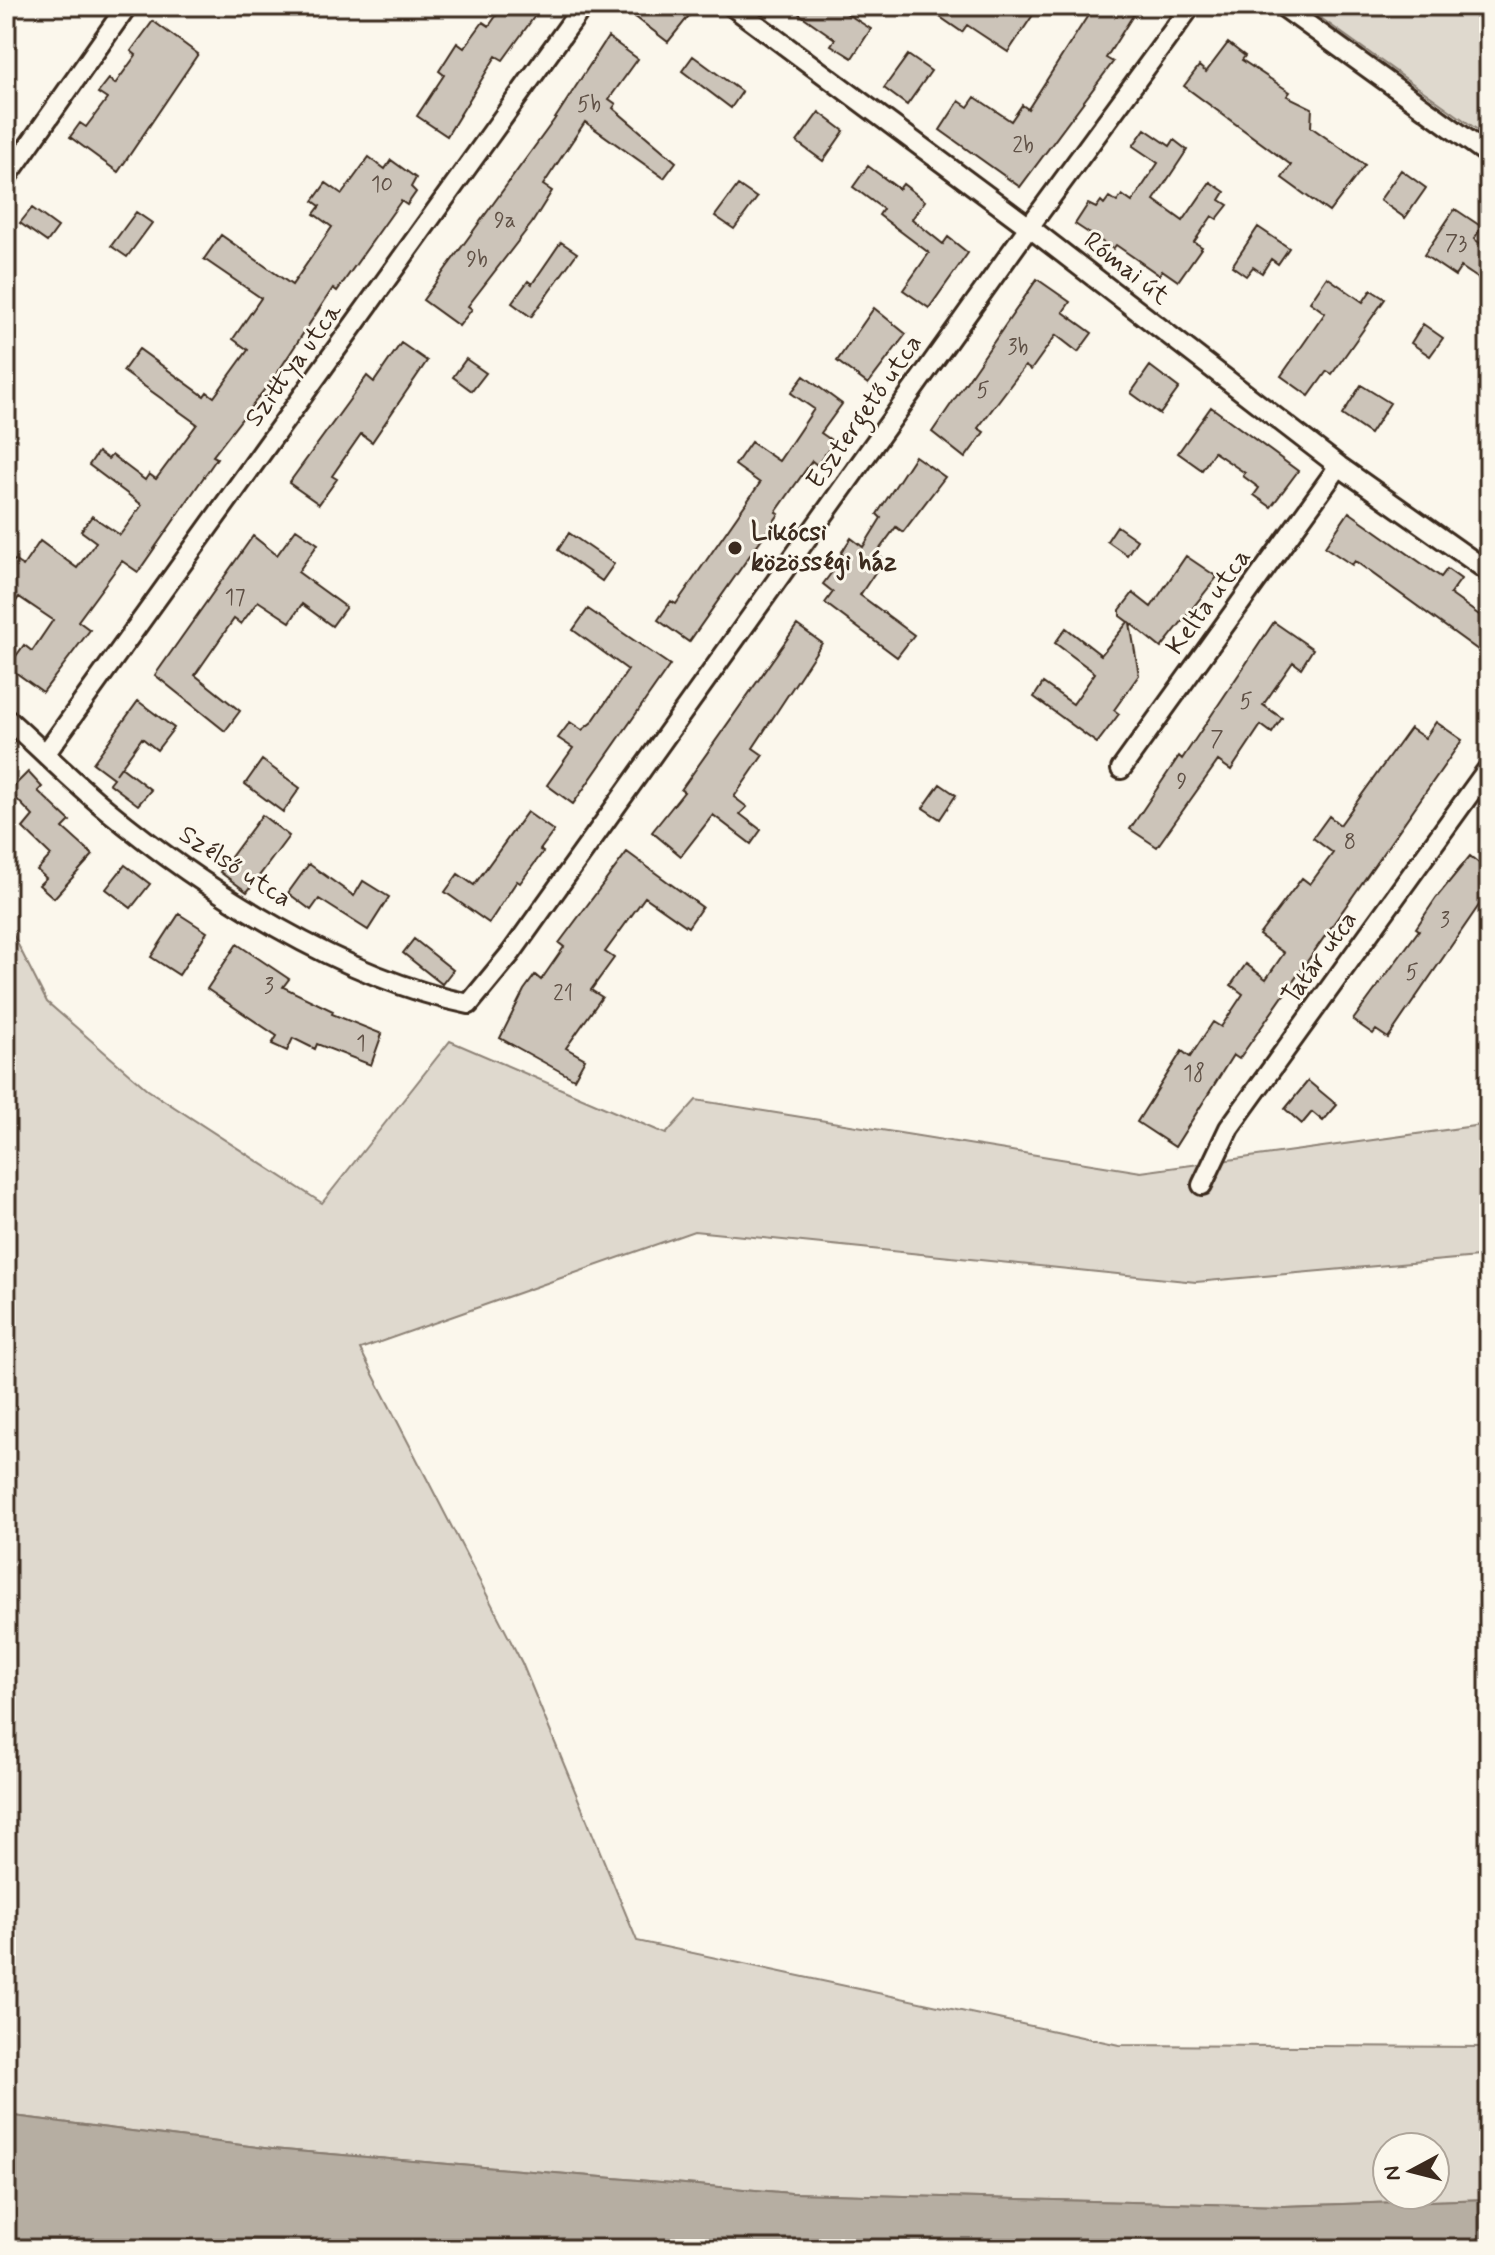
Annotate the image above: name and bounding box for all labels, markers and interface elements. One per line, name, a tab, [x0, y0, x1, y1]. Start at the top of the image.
house number: 5b	[577, 91, 601, 119]
house number: 2b	[1012, 132, 1034, 160]
house number: 10	[371, 171, 393, 199]
house number: 9a	[494, 207, 516, 235]
street label: Római út	[1076, 225, 1176, 313]
house number: 73	[1445, 230, 1467, 258]
house number: 9b	[466, 246, 488, 274]
street label: Szittya utca	[237, 296, 351, 434]
street label: Esztergető utca	[799, 328, 933, 498]
house number: 3b	[1008, 334, 1028, 362]
house number: 5	[976, 377, 990, 405]
place label: Likócsi közösségi ház	[751, 516, 897, 581]
marker: Likócsi közösségi ház	[726, 539, 744, 557]
street label: Kelta utca	[1159, 542, 1259, 662]
house number: 17	[225, 584, 245, 612]
house number: 5	[1239, 688, 1253, 716]
house number: 7	[1210, 726, 1224, 754]
house number: 9	[1177, 768, 1187, 796]
street label: Szélső utca	[172, 818, 298, 916]
house number: 8	[1344, 829, 1356, 857]
street label: Tatár utca	[1274, 904, 1366, 1012]
house number: 3	[1440, 907, 1450, 935]
house number: 5	[1405, 959, 1419, 987]
house number: 3	[264, 973, 274, 1001]
house number: 21	[553, 980, 573, 1008]
house number: 1	[356, 1030, 366, 1058]
house number: 18	[1183, 1060, 1205, 1088]
north arrow	[1371, 2131, 1451, 2211]
text: N	[1378, 2164, 1408, 2182]

